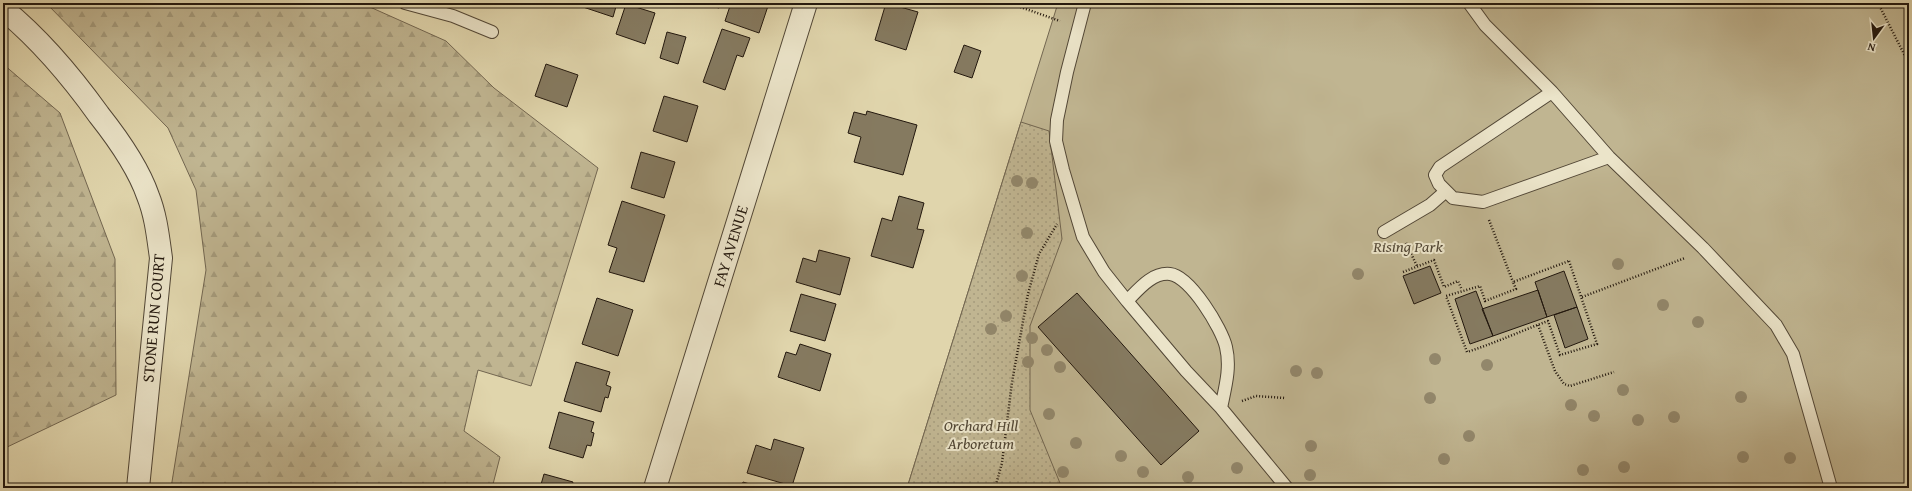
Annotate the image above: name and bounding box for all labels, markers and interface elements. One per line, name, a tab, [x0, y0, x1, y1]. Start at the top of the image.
north arrow	[1854, 18, 1894, 58]
text: N	[1865, 39, 1877, 56]
street label: FAY AVENUE	[706, 202, 754, 290]
park label: Rising Park	[1372, 234, 1443, 258]
street label: STONE RUN COURT	[135, 253, 171, 383]
park label: Orchard Hill Arboretum	[944, 413, 1018, 455]

